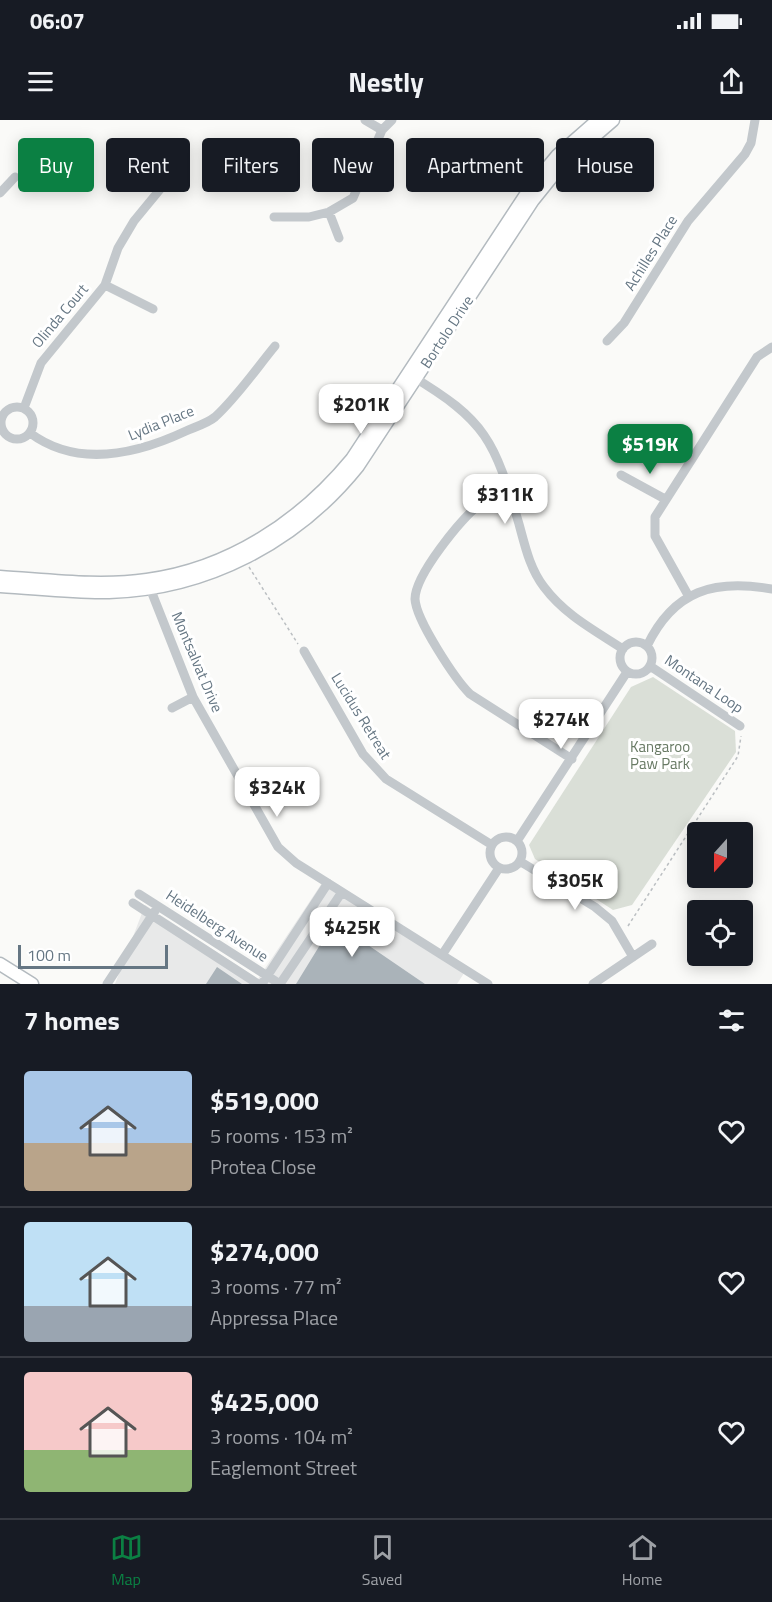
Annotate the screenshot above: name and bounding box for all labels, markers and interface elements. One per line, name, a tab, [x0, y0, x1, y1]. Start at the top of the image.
text: 06:07	[30, 4, 85, 38]
text: Nestly	[348, 61, 424, 102]
icon: menu	[24, 65, 57, 98]
icon: share	[715, 65, 748, 98]
chip: Buy	[18, 138, 94, 192]
chip: Rent	[106, 138, 190, 192]
chip: Filters	[202, 138, 300, 192]
chip: New	[312, 138, 394, 192]
chip: Apartment	[406, 138, 544, 192]
chip: House	[556, 138, 654, 192]
street label: Achilles Place	[618, 210, 683, 295]
street label: Olinda Court	[26, 278, 94, 353]
street label: Bortolo Drive	[414, 291, 479, 373]
pin: $201K	[319, 384, 403, 435]
text: $201K	[333, 388, 389, 419]
street label: Lydia Place	[124, 399, 197, 446]
pin: $519K	[608, 424, 692, 475]
text: $519K	[622, 428, 678, 459]
pin: $311K	[463, 474, 547, 525]
text: $311K	[477, 478, 533, 509]
street label: Montsalvat Drive	[166, 608, 229, 716]
street label: Montana Loop	[660, 649, 748, 719]
street label: Lucidus Retreat	[326, 668, 398, 764]
pin: $274K	[519, 699, 603, 750]
text: $274K	[533, 703, 589, 734]
park label: Kangaroo Paw Park	[630, 735, 690, 775]
pin: $324K	[235, 767, 319, 818]
text: $324K	[249, 771, 305, 802]
north arrow	[687, 822, 753, 888]
map controls	[687, 822, 753, 966]
pin: $305K	[533, 860, 617, 911]
text: $305K	[547, 864, 603, 895]
street label: Heidelberg Avenue	[161, 884, 273, 967]
button: locate	[687, 900, 753, 966]
pin: $425K	[310, 907, 394, 958]
text: $425K	[324, 911, 380, 942]
scale bar	[18, 942, 168, 970]
text: 100 m	[27, 943, 71, 967]
text: 7 homes	[24, 1001, 120, 1040]
icon: filters	[715, 1004, 748, 1037]
text: $519,000	[210, 1081, 319, 1120]
icon: home	[72, 1095, 144, 1167]
icon: heart	[715, 1115, 748, 1148]
text: 5 rooms · 153 m²	[210, 1120, 353, 1151]
text: Protea Close	[210, 1151, 316, 1182]
text: $274,000	[210, 1232, 319, 1271]
icon: home	[72, 1246, 144, 1318]
icon: heart	[715, 1266, 748, 1299]
text: 3 rooms · 77 m²	[210, 1271, 342, 1302]
text: Appressa Place	[210, 1302, 338, 1333]
text: $425,000	[210, 1382, 319, 1421]
icon: home	[72, 1396, 144, 1468]
icon: heart	[715, 1416, 748, 1449]
text: 3 rooms · 104 m²	[210, 1421, 353, 1452]
text: Eaglemont Street	[210, 1452, 357, 1483]
tab: Map	[110, 1531, 143, 1591]
tab: Saved	[362, 1531, 403, 1591]
tab: Home	[622, 1531, 662, 1591]

